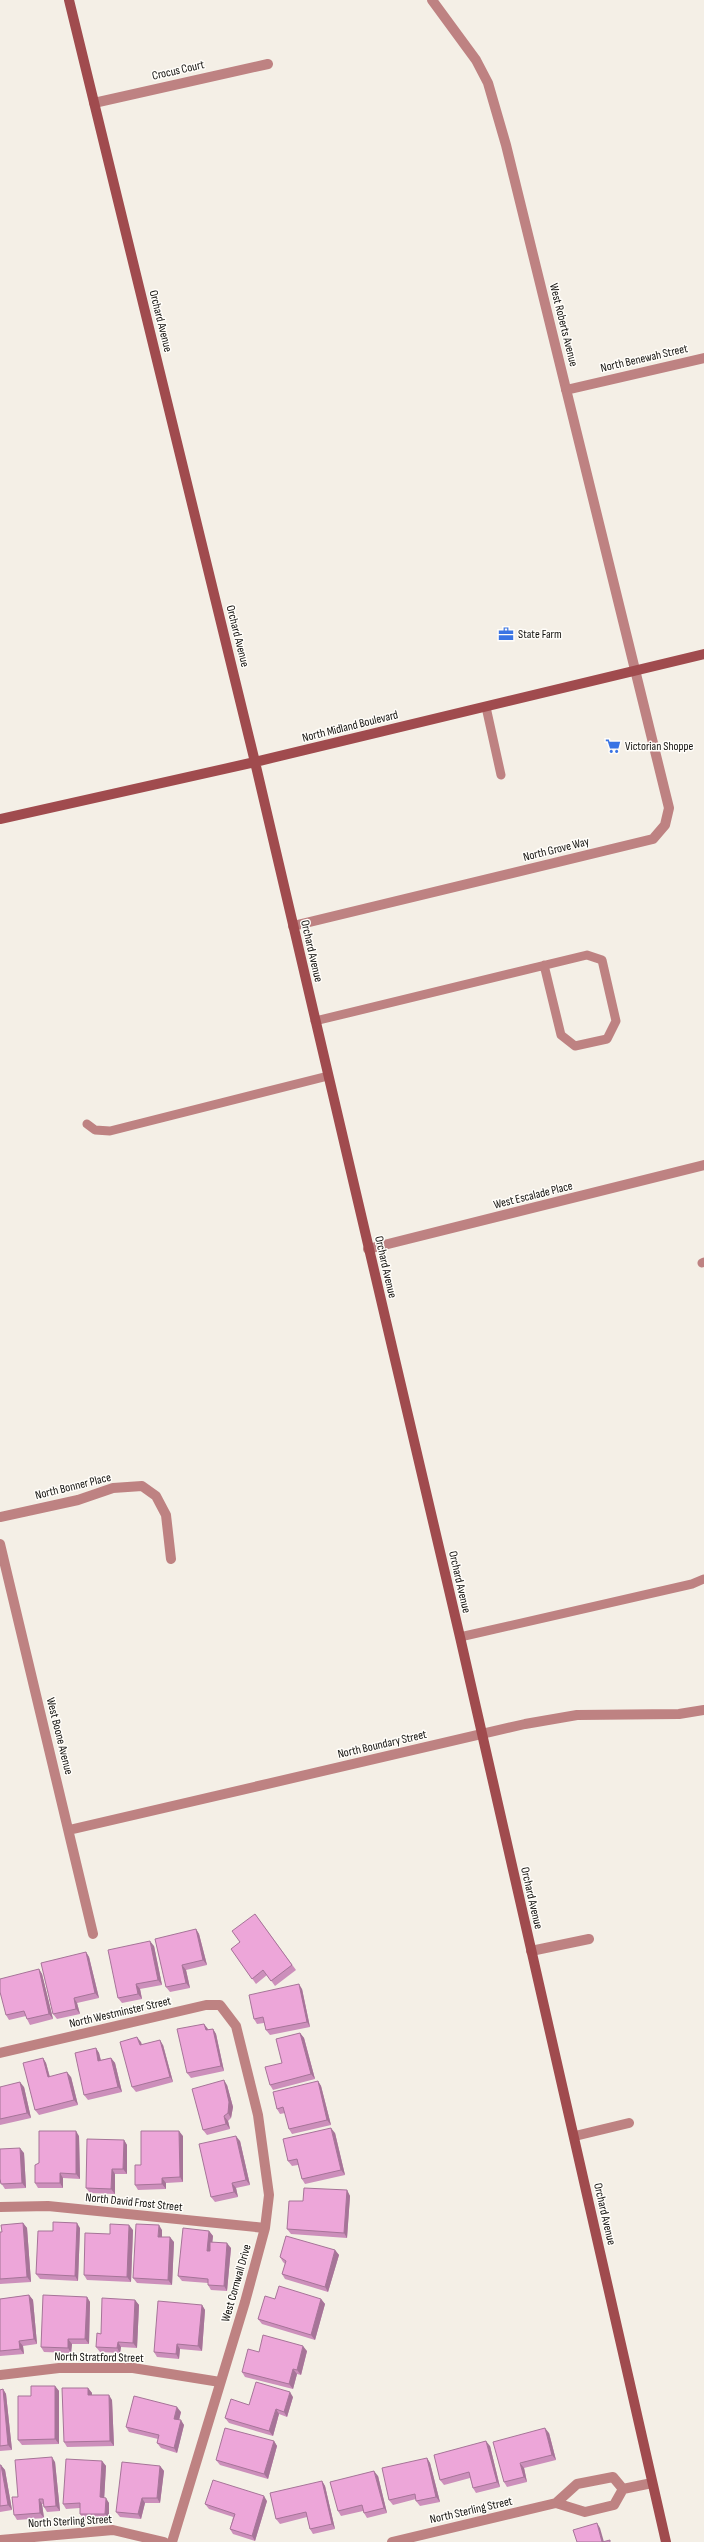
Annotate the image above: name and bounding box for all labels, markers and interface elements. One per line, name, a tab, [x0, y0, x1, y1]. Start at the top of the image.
street label: Crocus Court	[151, 57, 206, 84]
street label: West Roberts Avenue	[546, 282, 581, 368]
street label: Orchard Avenue	[146, 289, 175, 354]
street label: North Benewah Street	[599, 341, 690, 376]
street label: Orchard Avenue	[223, 604, 252, 669]
office icon: State Farm	[497, 625, 515, 643]
place label: State Farm	[518, 627, 562, 642]
street label: North Midland Boulevard	[301, 707, 400, 746]
supermarket icon: Victorian Shoppe	[604, 737, 622, 755]
place label: Victorian Shoppe	[625, 739, 693, 754]
street label: North Grove Way	[522, 834, 591, 865]
street label: Orchard Avenue	[297, 919, 326, 984]
street label: West Escalade Place	[492, 1178, 574, 1213]
street label: Orchard Avenue	[371, 1235, 400, 1300]
street label: North Bonner Place	[34, 1470, 113, 1503]
street label: Orchard Avenue	[445, 1550, 474, 1615]
street label: West Boone Avenue	[43, 1696, 76, 1776]
street label: North Boundary Street	[336, 1727, 428, 1762]
street label: Orchard Avenue	[517, 1866, 546, 1931]
street label: North Westminster Street	[68, 1993, 173, 2032]
street label: Orchard Avenue	[590, 2182, 619, 2247]
street label: North David Frost Street	[85, 2190, 184, 2215]
street label: West Cornwall Drive	[218, 2242, 255, 2324]
street label: North Stratford Street	[54, 2349, 144, 2366]
street label: North Sterling Street	[428, 2494, 514, 2527]
street label: North Sterling Street	[28, 2512, 113, 2531]

